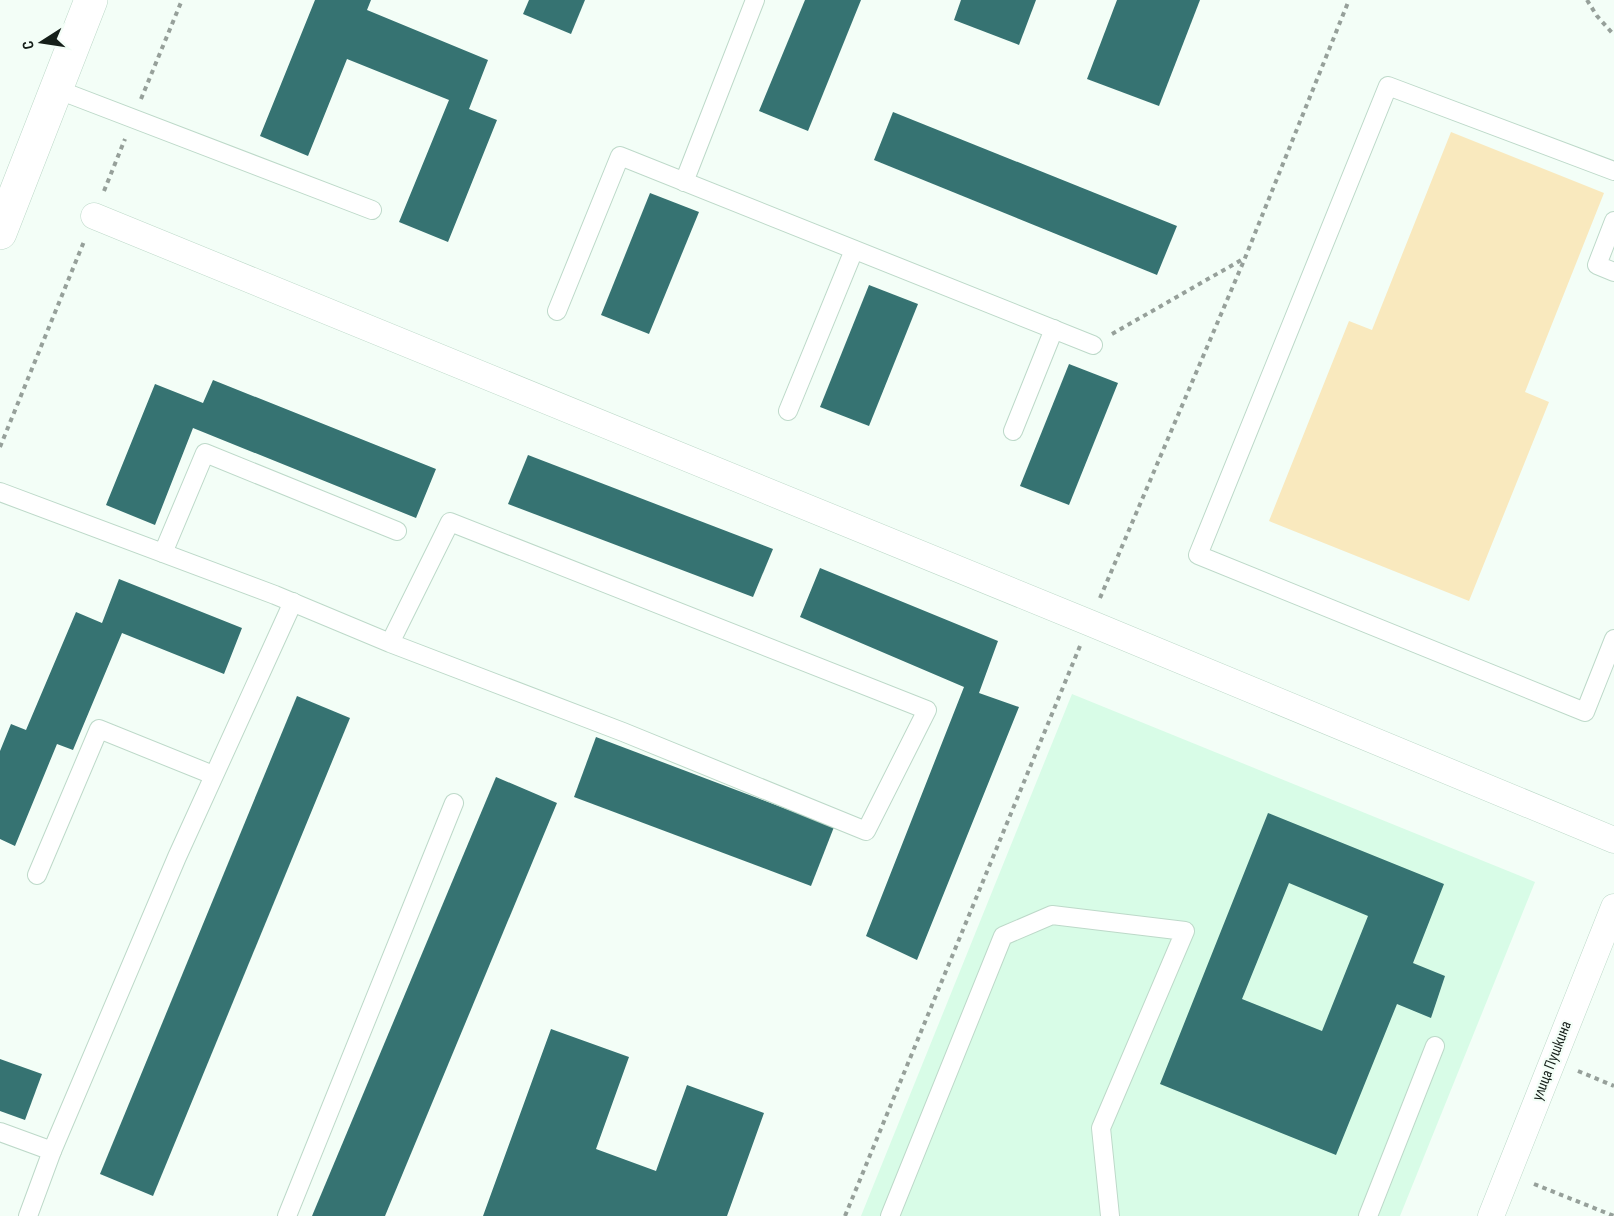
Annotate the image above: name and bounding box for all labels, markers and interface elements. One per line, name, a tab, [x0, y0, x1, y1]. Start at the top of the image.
north arrow	[12, 12, 72, 72]
text: С	[19, 39, 39, 51]
street label: улица Пушкина	[1528, 1018, 1576, 1104]

